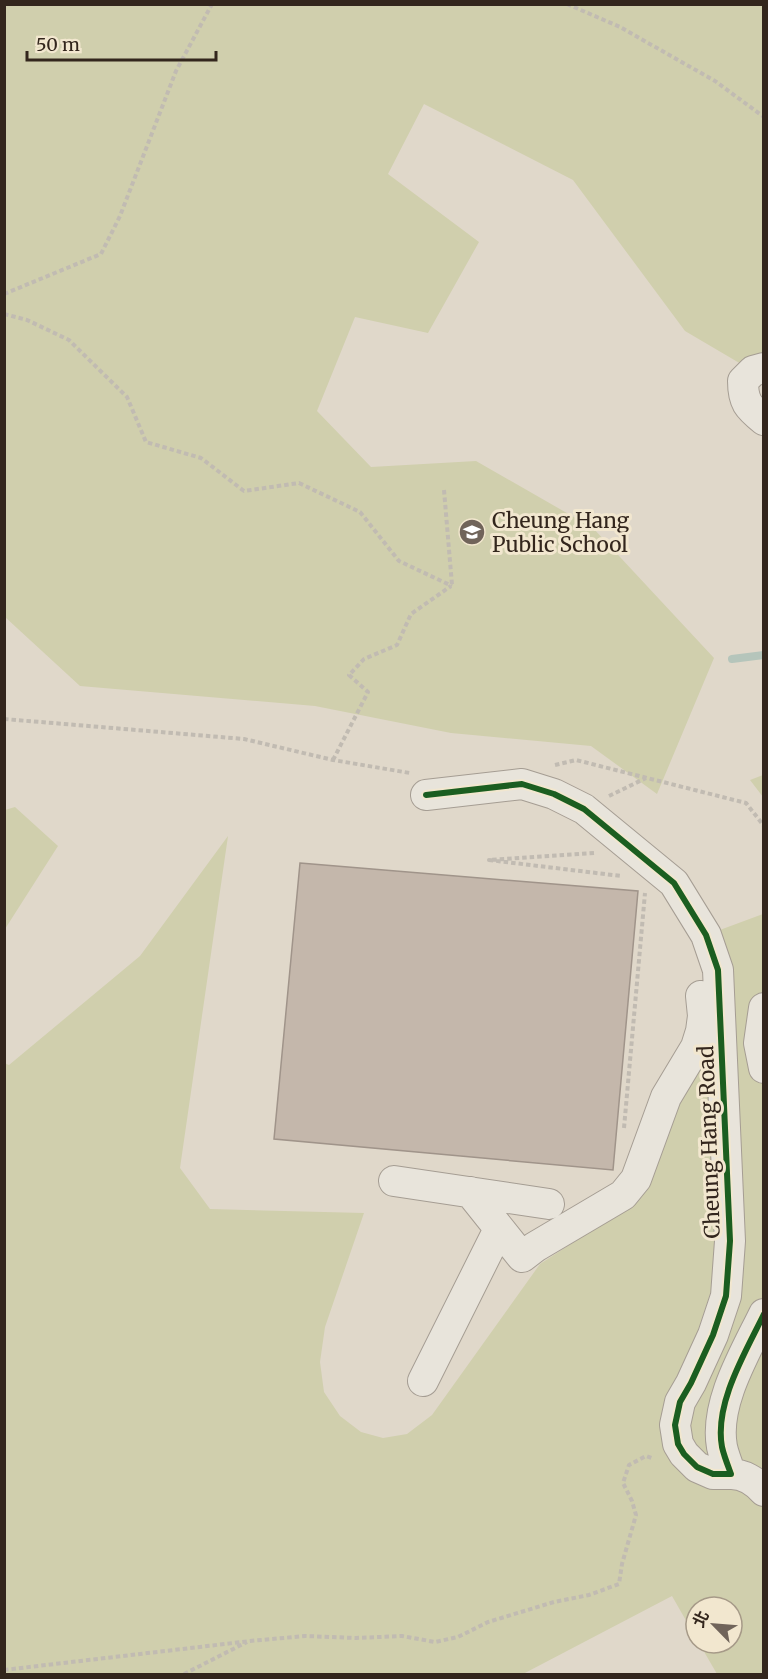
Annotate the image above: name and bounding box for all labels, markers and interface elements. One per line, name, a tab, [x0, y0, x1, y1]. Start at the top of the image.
scale bar	[27, 24, 216, 62]
text: 50 m	[36, 33, 80, 56]
place label: Cheung Hang Public School	[492, 507, 630, 558]
school or university icon: Cheung Hang Public School	[457, 517, 487, 547]
street label: Cheung Hang Road	[692, 1045, 726, 1239]
north arrow	[684, 1595, 744, 1655]
text: 北	[688, 1607, 713, 1630]

